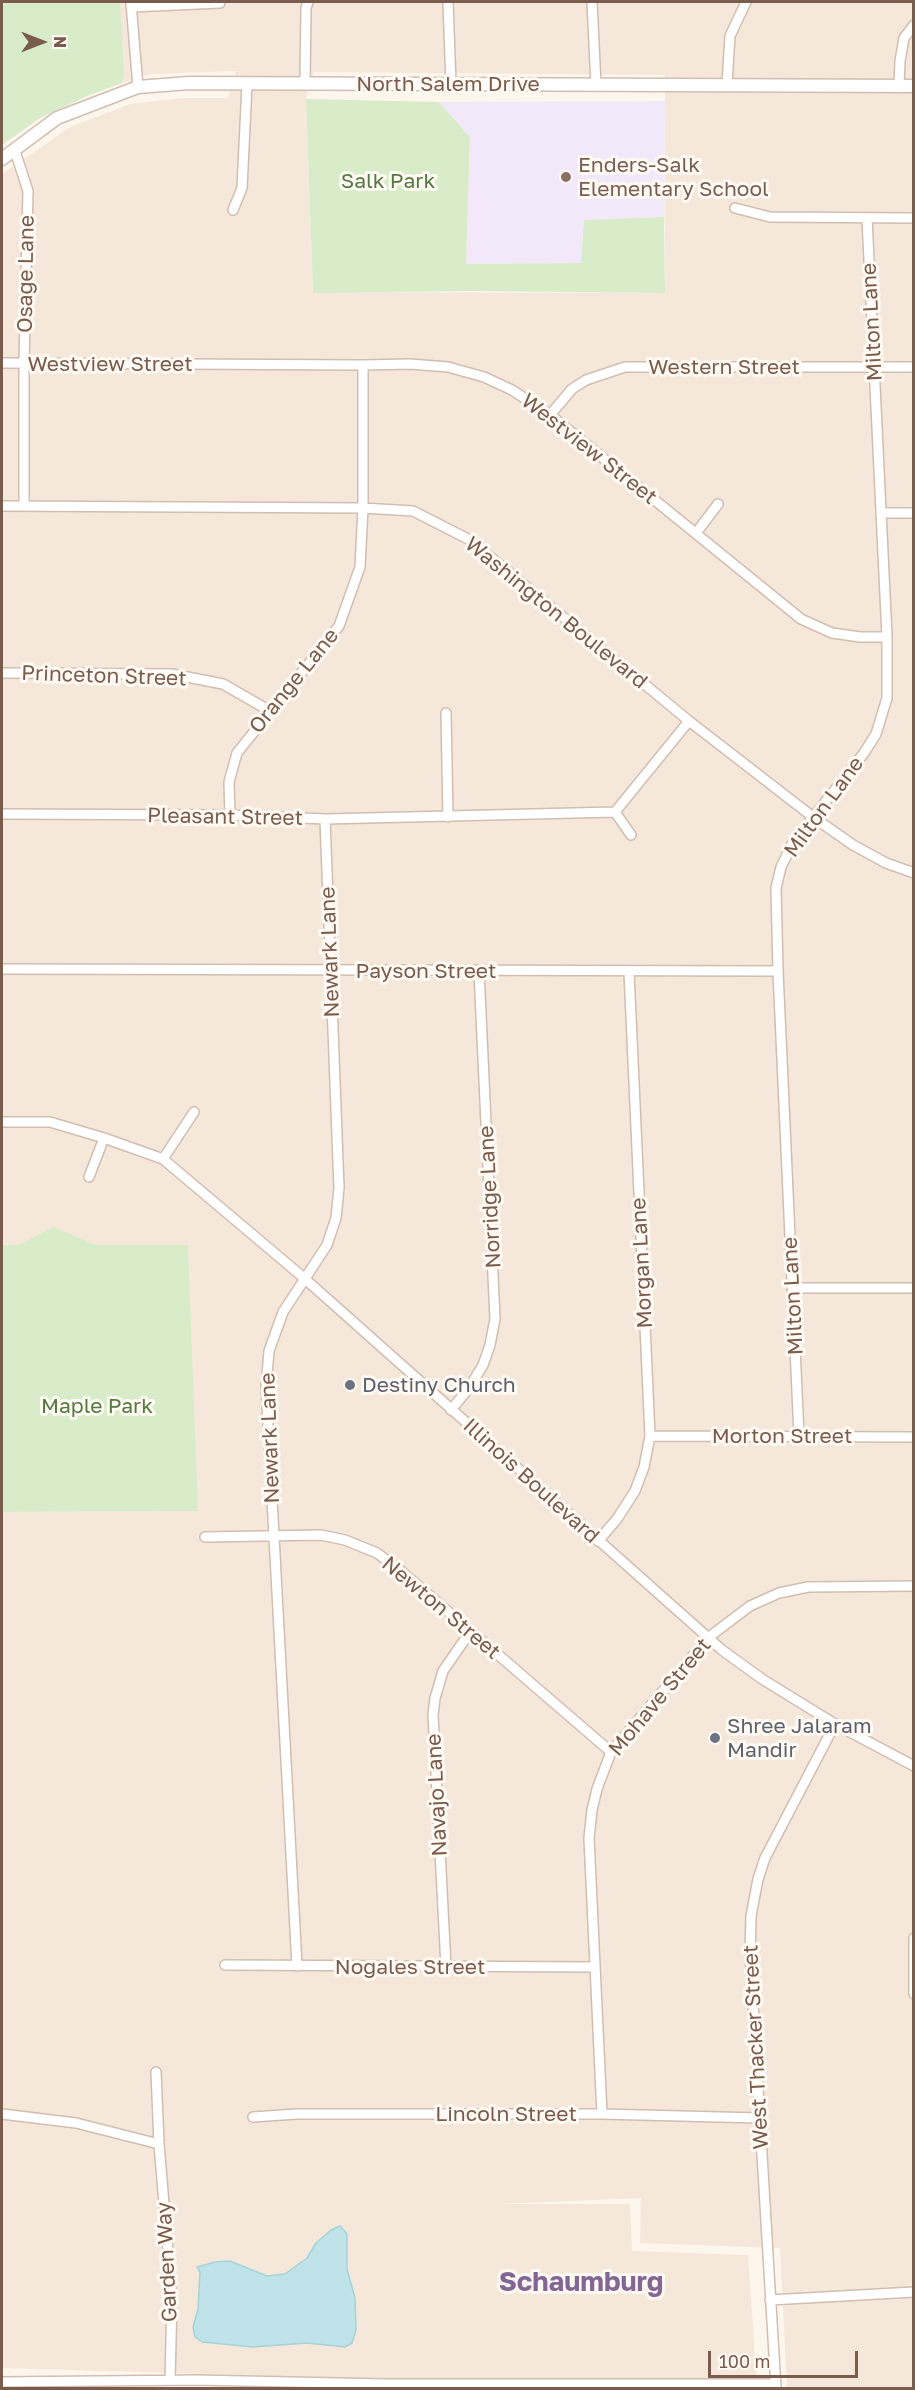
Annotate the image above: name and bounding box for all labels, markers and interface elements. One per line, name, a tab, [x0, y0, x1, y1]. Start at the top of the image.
north arrow	[12, 12, 72, 72]
text: N	[50, 36, 70, 48]
street label: North Salem Drive	[356, 71, 540, 97]
place label: Enders-Salk Elementary School	[578, 152, 769, 202]
park label: Salk Park	[341, 168, 435, 194]
marker: Enders-Salk Elementary School	[559, 170, 573, 184]
street label: Osage Lane	[12, 215, 40, 333]
street label: Milton Lane	[856, 262, 888, 382]
street label: Westview Street	[27, 351, 193, 377]
street label: Western Street	[648, 354, 800, 380]
street label: Westview Street	[516, 388, 662, 510]
street label: Washington Boulevard	[460, 532, 652, 694]
street label: Orange Lane	[244, 623, 344, 739]
street label: Princeton Street	[21, 661, 187, 691]
street label: Milton Lane	[779, 752, 869, 862]
street label: Pleasant Street	[147, 803, 303, 831]
street label: Newark Lane	[315, 886, 345, 1018]
street label: Payson Street	[356, 958, 496, 984]
street label: Norridge Lane	[474, 1125, 506, 1269]
street label: Morgan Lane	[626, 1197, 658, 1329]
street label: Milton Lane	[777, 1236, 809, 1356]
street label: Newark Lane	[255, 1372, 285, 1504]
place label: Destiny Church	[362, 1372, 516, 1398]
marker: Destiny Church	[343, 1378, 357, 1392]
park label: Maple Park	[41, 1393, 153, 1419]
street label: Illinois Boulevard	[458, 1413, 604, 1549]
street label: Morton Street	[712, 1423, 852, 1449]
street label: Newton Street	[377, 1551, 505, 1665]
street label: Mohave Street	[603, 1633, 717, 1761]
place label: Shree Jalaram Mandir	[727, 1713, 871, 1763]
marker: Shree Jalaram Mandir	[708, 1731, 722, 1745]
street label: Navajo Lane	[421, 1733, 453, 1857]
street label: West Thacker Street	[738, 1944, 774, 2150]
street label: Nogales Street	[335, 1954, 485, 1980]
street label: Lincoln Street	[435, 2101, 577, 2127]
street label: Garden Way	[151, 2201, 183, 2323]
district label: Schaumburg	[499, 2266, 663, 2298]
scale bar	[711, 2339, 861, 2377]
text: 100 m	[719, 2350, 770, 2372]

